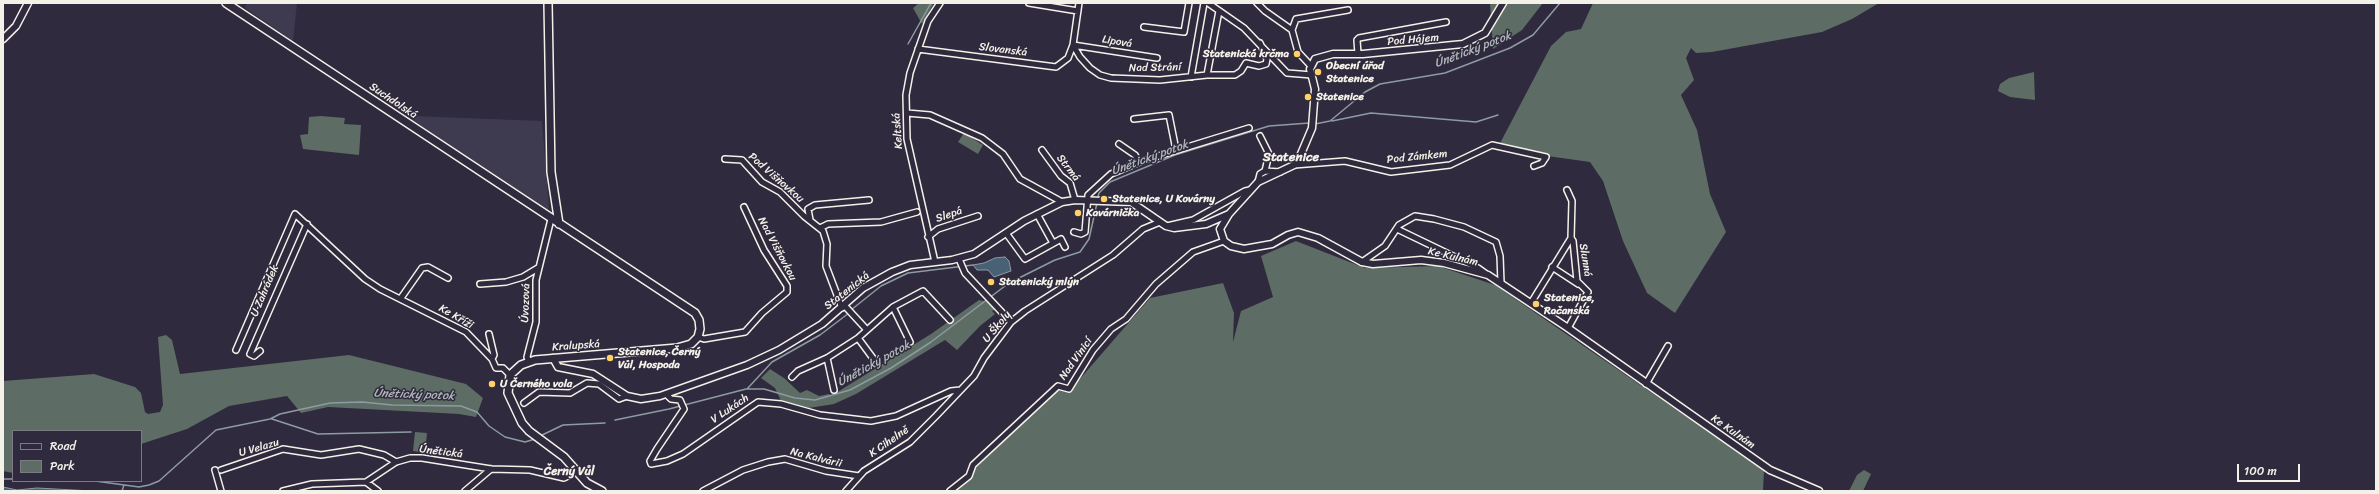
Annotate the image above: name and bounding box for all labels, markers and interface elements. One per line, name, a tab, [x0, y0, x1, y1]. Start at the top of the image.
water label: Únětický potok	[1433, 29, 1513, 71]
street label: Pod Hájem	[1387, 31, 1439, 49]
street label: Lipová	[1101, 33, 1133, 51]
street label: Slovanská	[978, 40, 1028, 60]
place label: Statenická krčma	[1203, 47, 1289, 61]
marker: Statenická krčma	[1292, 49, 1302, 59]
place label: Obecní úřad Statenice	[1326, 59, 1384, 85]
street label: Nad Strání	[1129, 61, 1181, 75]
marker: Obecní úřad Statenice	[1313, 67, 1323, 77]
street label: Suchdolská	[367, 80, 419, 122]
place label: Statenice	[1316, 90, 1364, 104]
marker: Statenice	[1303, 92, 1313, 102]
street label: Keltská	[890, 113, 906, 149]
water label: Únětický potok	[1109, 137, 1191, 179]
street label: Pod Zámkem	[1386, 147, 1448, 167]
street label: Pod Višňovkou	[745, 150, 807, 206]
district label: Statenice	[1263, 150, 1319, 166]
street label: Strmá	[1054, 152, 1082, 184]
place label: Statenice, U Kovárny	[1112, 192, 1215, 206]
marker: Statenice, U Kovárny	[1099, 194, 1109, 204]
street label: Slepá	[934, 204, 964, 226]
place label: Kavárnička	[1086, 206, 1139, 220]
marker: Kavárnička	[1073, 208, 1083, 218]
street label: Nad Višňovkou	[755, 215, 799, 283]
street label: Slunná	[1576, 242, 1594, 278]
street label: Ke Kulnám	[1427, 245, 1479, 269]
street label: U Zahrádek	[248, 263, 282, 319]
street label: Statenická	[822, 269, 872, 313]
place label: Statenický mlýn	[999, 275, 1079, 289]
marker: Statenický mlýn	[986, 277, 996, 287]
street label: Úvozová	[519, 283, 533, 323]
place label: Statenice, Račanská	[1544, 291, 1595, 317]
marker: Statenice, Račanská	[1531, 299, 1541, 309]
street label: Ke Kříži	[436, 302, 476, 332]
street label: U Školy	[980, 308, 1014, 346]
street label: Nad Vinicí	[1057, 335, 1095, 383]
street label: Kralupská	[552, 338, 600, 354]
water label: Únětický potok	[835, 338, 913, 390]
place label: Statenice, Černý Vůl, Hospoda	[618, 345, 700, 371]
marker: Statenice, Černý Vůl, Hospoda	[605, 353, 615, 363]
place label: U Černého vola	[500, 377, 572, 391]
marker: U Černého vola	[487, 379, 497, 389]
water label: Únětický potok	[373, 386, 455, 404]
street label: V Lukách	[708, 392, 752, 426]
street label: Ke Kulnám	[1708, 412, 1758, 452]
street label: K Cihelně	[867, 424, 911, 460]
legend	[12, 430, 142, 482]
text: Road	[50, 435, 76, 457]
street label: U Velazu	[237, 436, 281, 460]
street label: Únětická	[419, 443, 463, 461]
street label: Na Kalvárii	[789, 445, 843, 471]
text: Park	[50, 455, 75, 477]
scale bar	[2239, 456, 2302, 482]
text: 100 m	[2244, 460, 2277, 482]
district label: Černý Vůl	[544, 465, 594, 479]

